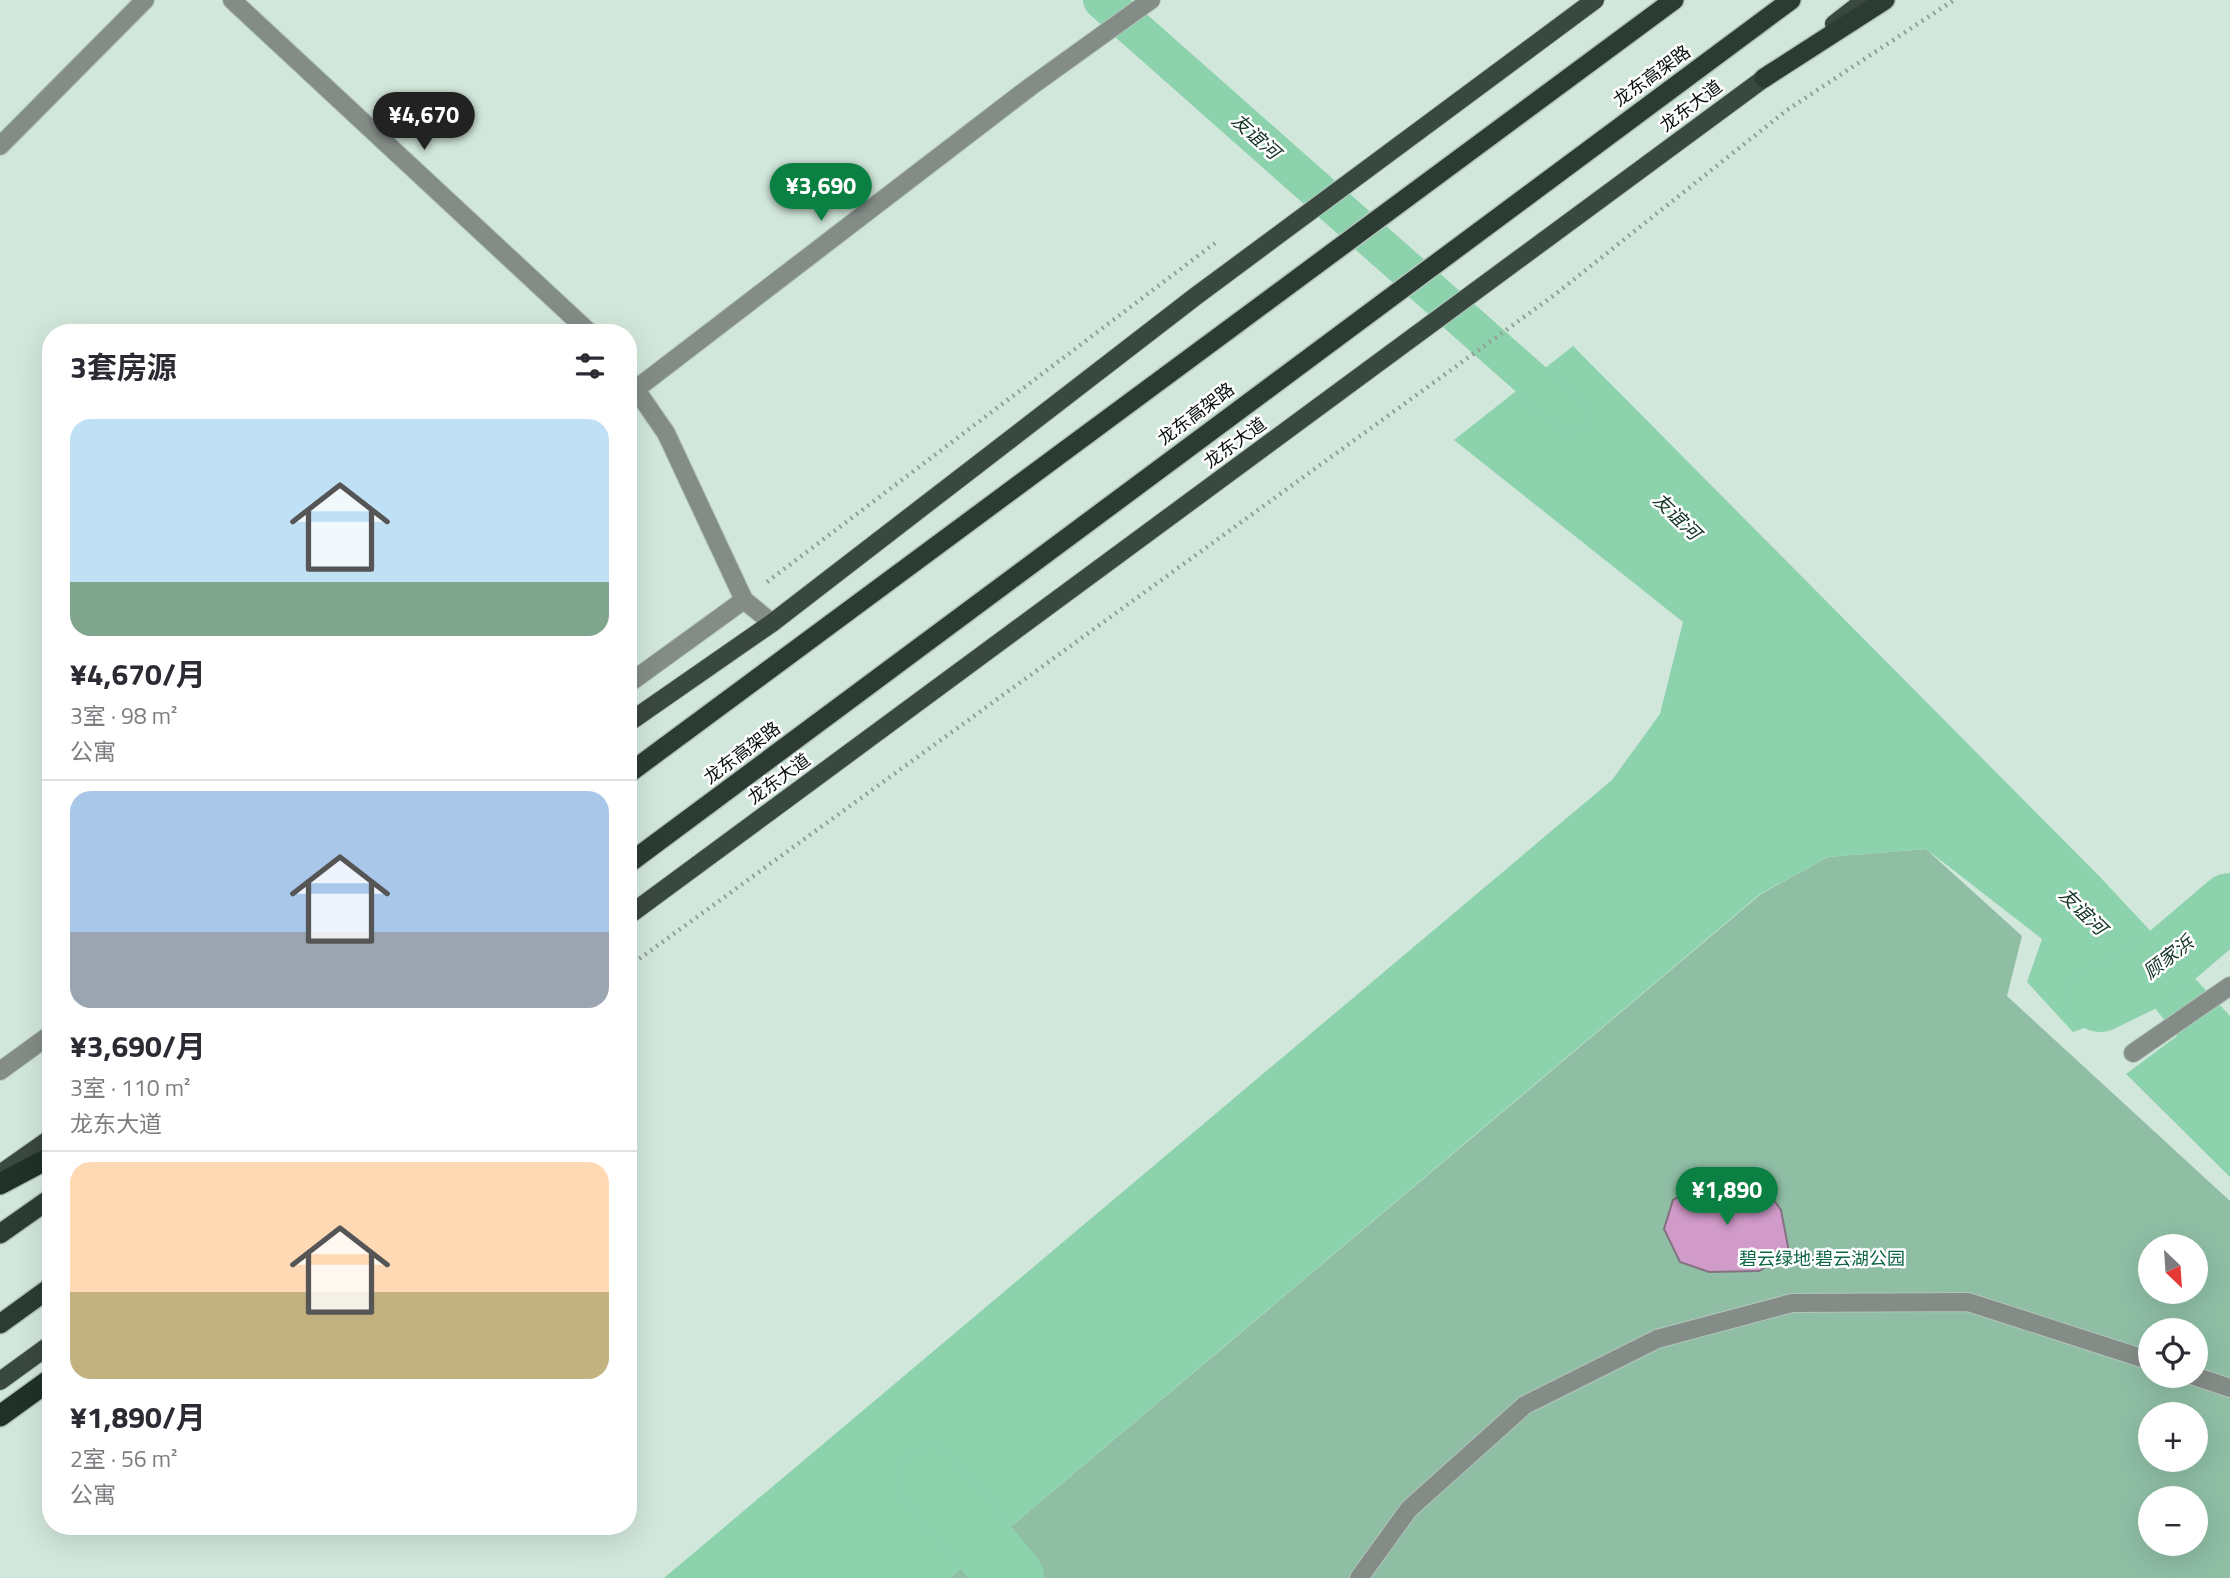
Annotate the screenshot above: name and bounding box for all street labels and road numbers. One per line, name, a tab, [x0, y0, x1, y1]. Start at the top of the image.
street label: 龙东高架路	[1607, 38, 1696, 113]
street label: 龙东大道	[1654, 73, 1728, 138]
street label: 龙东高架路	[1152, 376, 1240, 451]
street label: 龙东大道	[1198, 411, 1272, 475]
street label: 龙东高架路	[698, 715, 786, 790]
street label: 龙东大道	[742, 747, 816, 811]

